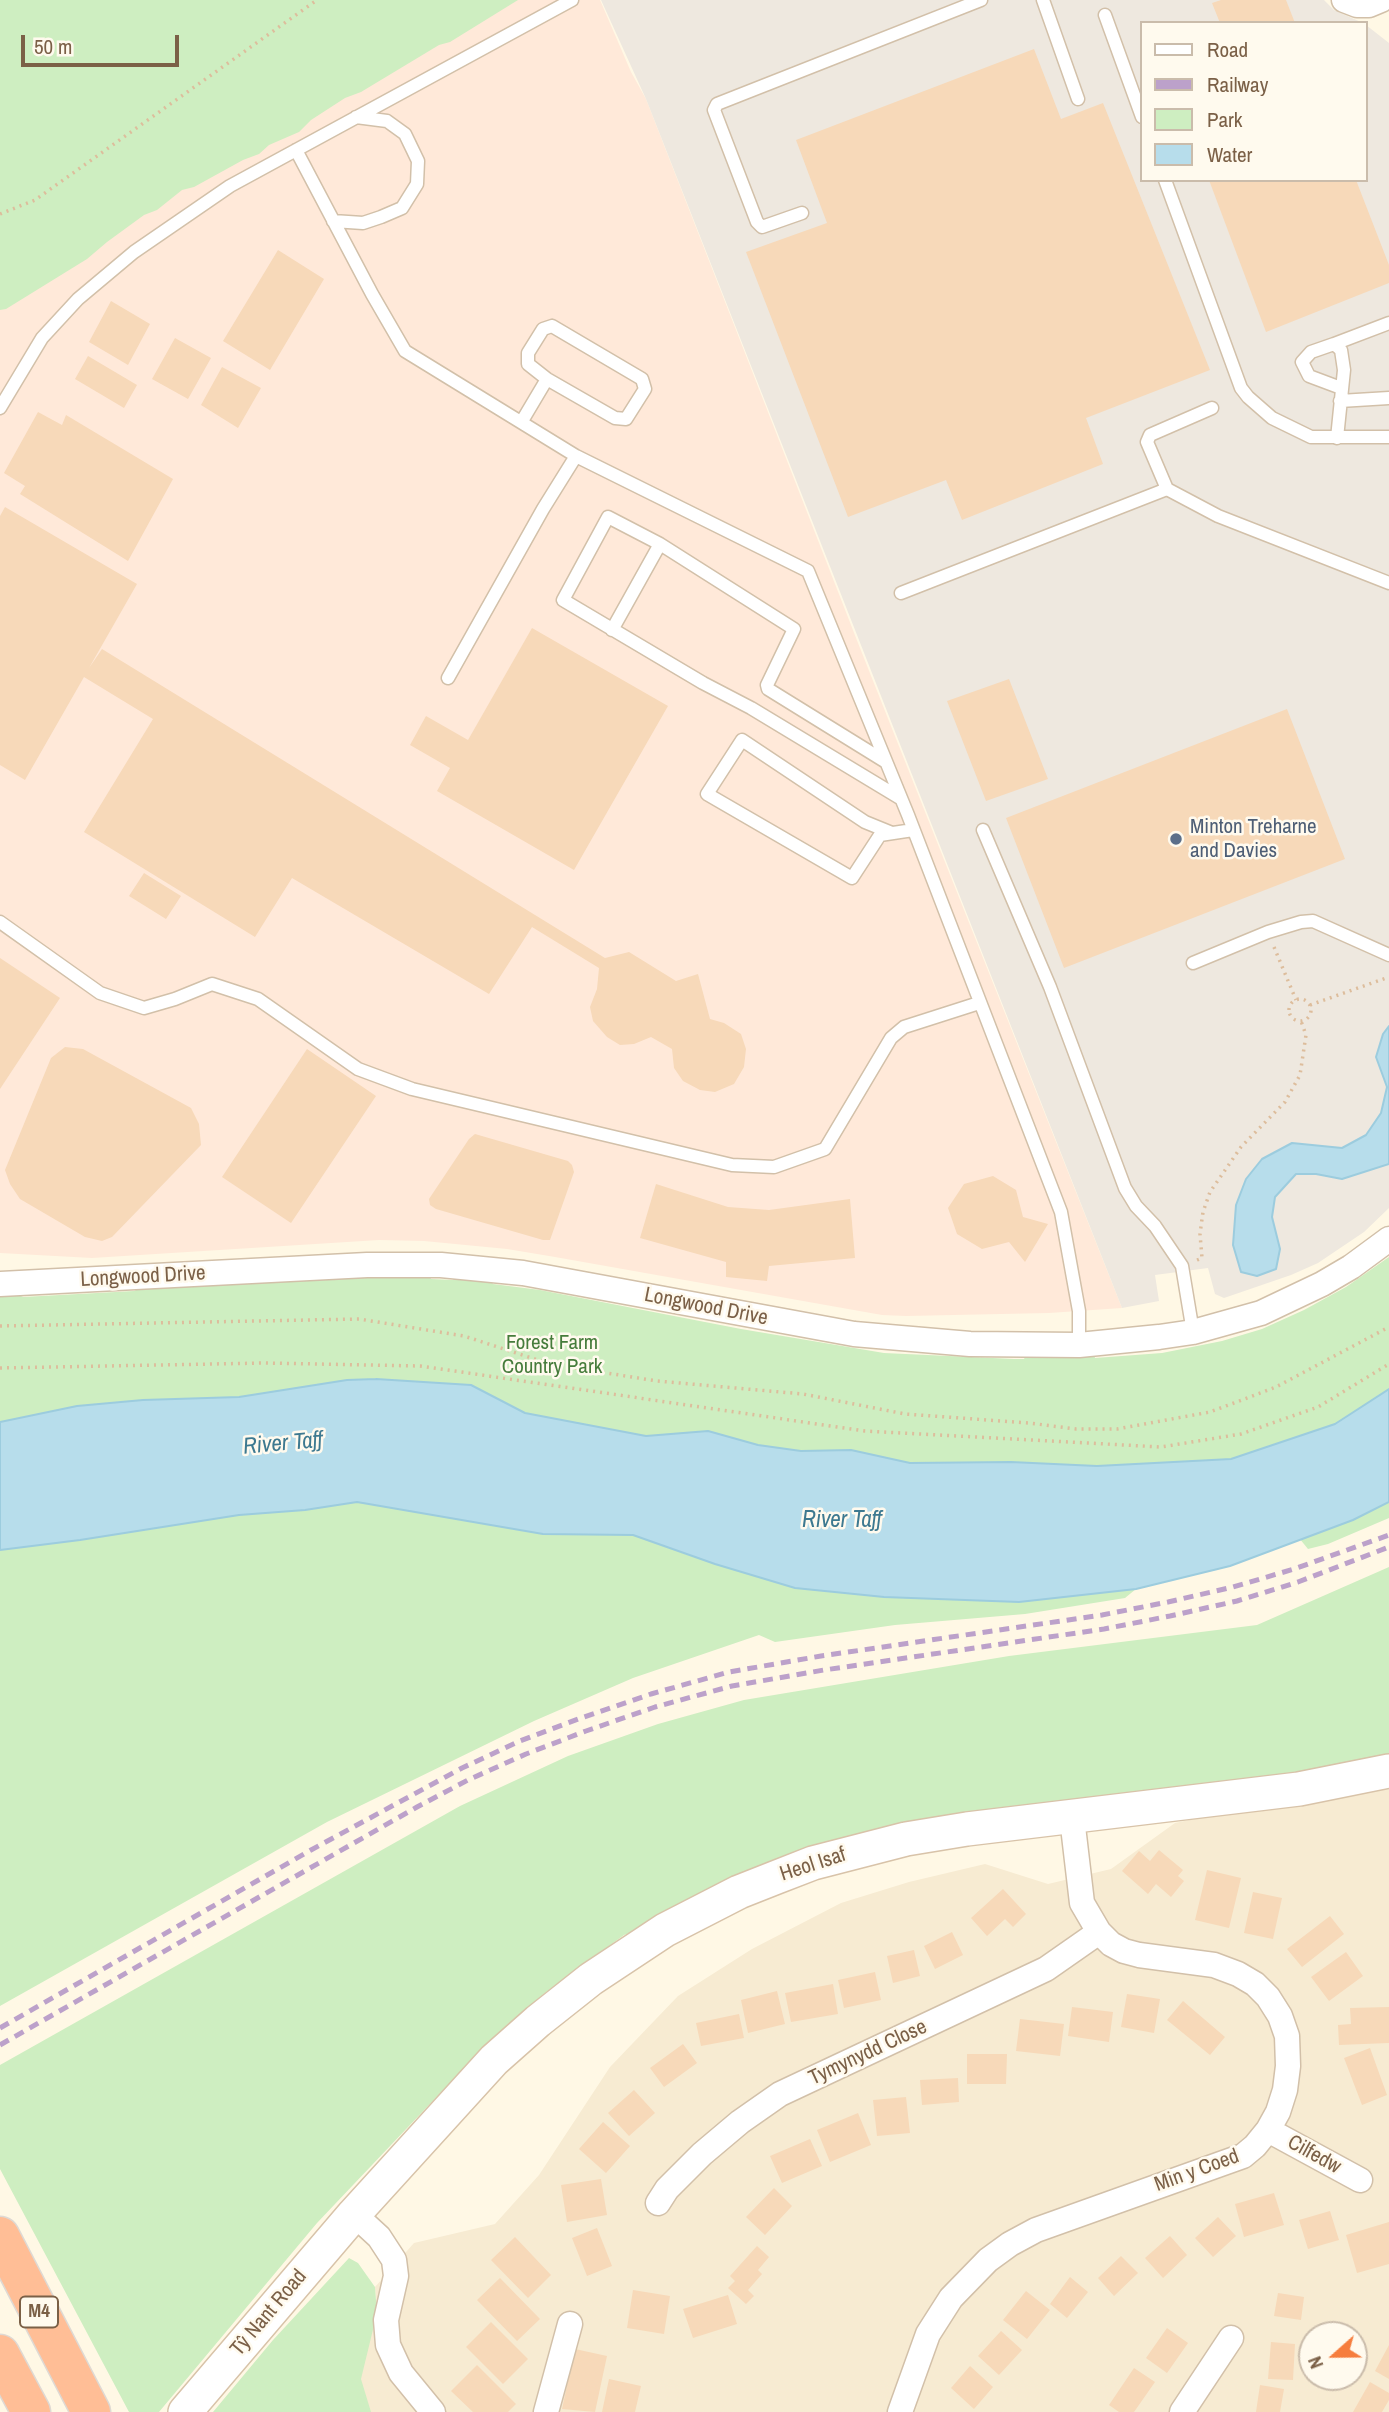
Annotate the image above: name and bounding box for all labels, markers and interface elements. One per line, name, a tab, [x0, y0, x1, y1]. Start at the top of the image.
scale bar	[24, 21, 182, 65]
legend	[1140, 21, 1368, 182]
text: 50 m	[34, 32, 72, 61]
text: Road	[1207, 35, 1248, 64]
text: Railway	[1207, 70, 1268, 99]
text: Park	[1207, 105, 1242, 134]
text: Water	[1207, 140, 1252, 169]
place label: Minton Treharne and Davies	[1190, 814, 1317, 864]
marker: Minton Treharne and Davies	[1168, 831, 1184, 847]
street label: Longwood Drive	[80, 1261, 206, 1293]
street label: Longwood Drive	[642, 1283, 770, 1331]
park label: Forest Farm Country Park	[502, 1330, 602, 1380]
water label: River Taff	[242, 1427, 324, 1461]
water label: River Taff	[802, 1507, 882, 1535]
street label: Heol Isaf	[777, 1843, 849, 1887]
street label: Tymynydd Close	[805, 2015, 931, 2091]
street label: Cilfedw	[1283, 2130, 1345, 2180]
street label: Min y Coed	[1151, 2144, 1243, 2198]
street label: Tŷ Nant Road	[226, 2265, 312, 2361]
road number: M4	[20, 2296, 58, 2328]
north arrow	[1298, 2321, 1368, 2391]
text: N	[1301, 2353, 1329, 2373]

